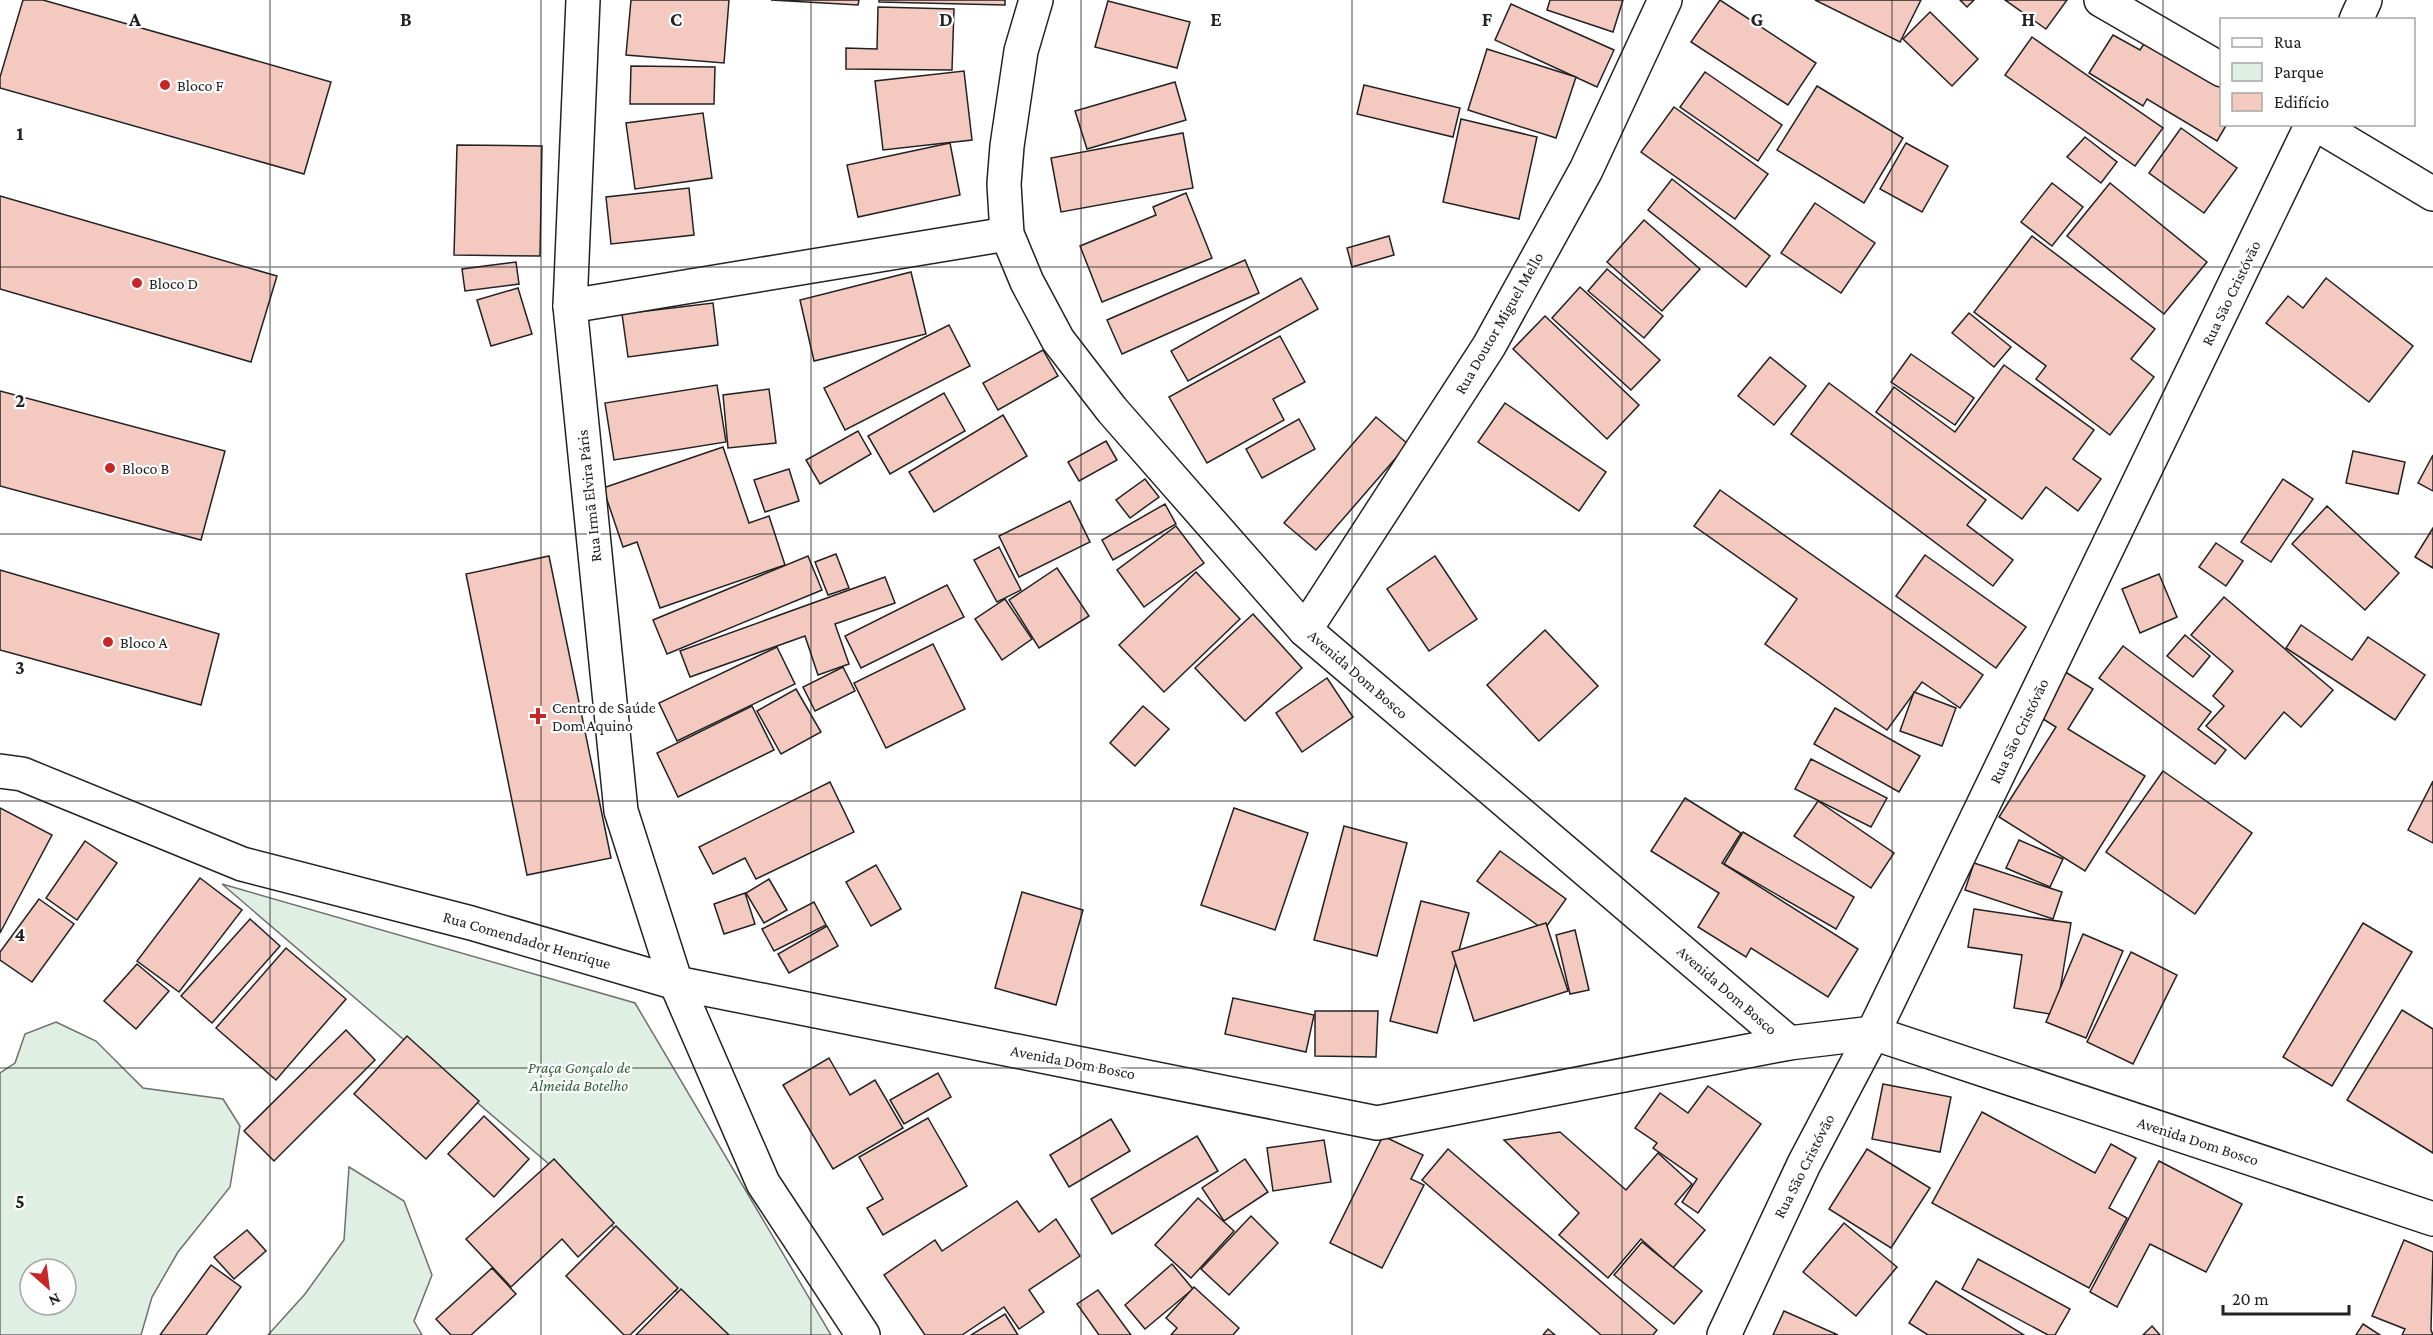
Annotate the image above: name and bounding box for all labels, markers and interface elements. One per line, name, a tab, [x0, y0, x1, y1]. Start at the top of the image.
text: A	[128, 8, 142, 30]
text: B	[400, 8, 412, 30]
text: C	[670, 8, 682, 30]
text: D	[939, 8, 953, 30]
text: E	[1210, 8, 1222, 30]
text: F	[1482, 8, 1493, 30]
text: G	[1751, 8, 1764, 30]
text: H	[2021, 8, 2035, 30]
legend	[2220, 18, 2415, 126]
text: Rua	[2274, 32, 2302, 52]
text: Parque	[2274, 62, 2324, 82]
place label: Bloco F	[177, 77, 223, 94]
marker: Bloco F	[158, 78, 172, 92]
text: Edifício	[2274, 92, 2329, 112]
text: 1	[16, 122, 24, 144]
street label: Rua São Cristóvão	[2198, 238, 2264, 348]
street label: Rua Doutor Miguel Mello	[1451, 249, 1548, 397]
place label: Bloco D	[149, 275, 198, 292]
marker: Bloco D	[130, 276, 144, 290]
text: 2	[15, 389, 25, 411]
street label: Rua Irmã Elvira Páris	[574, 429, 604, 563]
place label: Bloco B	[122, 460, 169, 477]
marker: Bloco B	[103, 461, 117, 475]
street label: Avenida Dom Bosco	[1305, 626, 1411, 722]
place label: Bloco A	[120, 634, 168, 651]
marker: Bloco A	[101, 635, 115, 649]
text: 3	[15, 656, 25, 678]
street label: Rua São Cristóvão	[1986, 676, 2052, 786]
place label: Centro de Saúde Dom Aquino	[552, 699, 656, 735]
marker: Centro de Saúde Dom Aquino	[529, 707, 547, 725]
street label: Rua Comendador Henrique	[441, 908, 613, 973]
text: 4	[15, 923, 26, 945]
street label: Avenida Dom Bosco	[1674, 942, 1780, 1038]
street label: Avenida Dom Bosco	[1009, 1042, 1137, 1082]
park label: Praça Gonçalo de Almeida Botelho	[528, 1059, 630, 1094]
street label: Rua São Cristóvão	[1770, 1111, 1838, 1221]
street label: Avenida Dom Bosco	[2135, 1113, 2261, 1169]
text: 5	[15, 1190, 25, 1212]
north arrow	[18, 1257, 78, 1317]
scale bar	[2223, 1278, 2349, 1316]
text: 20 m	[2232, 1289, 2269, 1309]
text: N	[46, 1290, 64, 1310]

